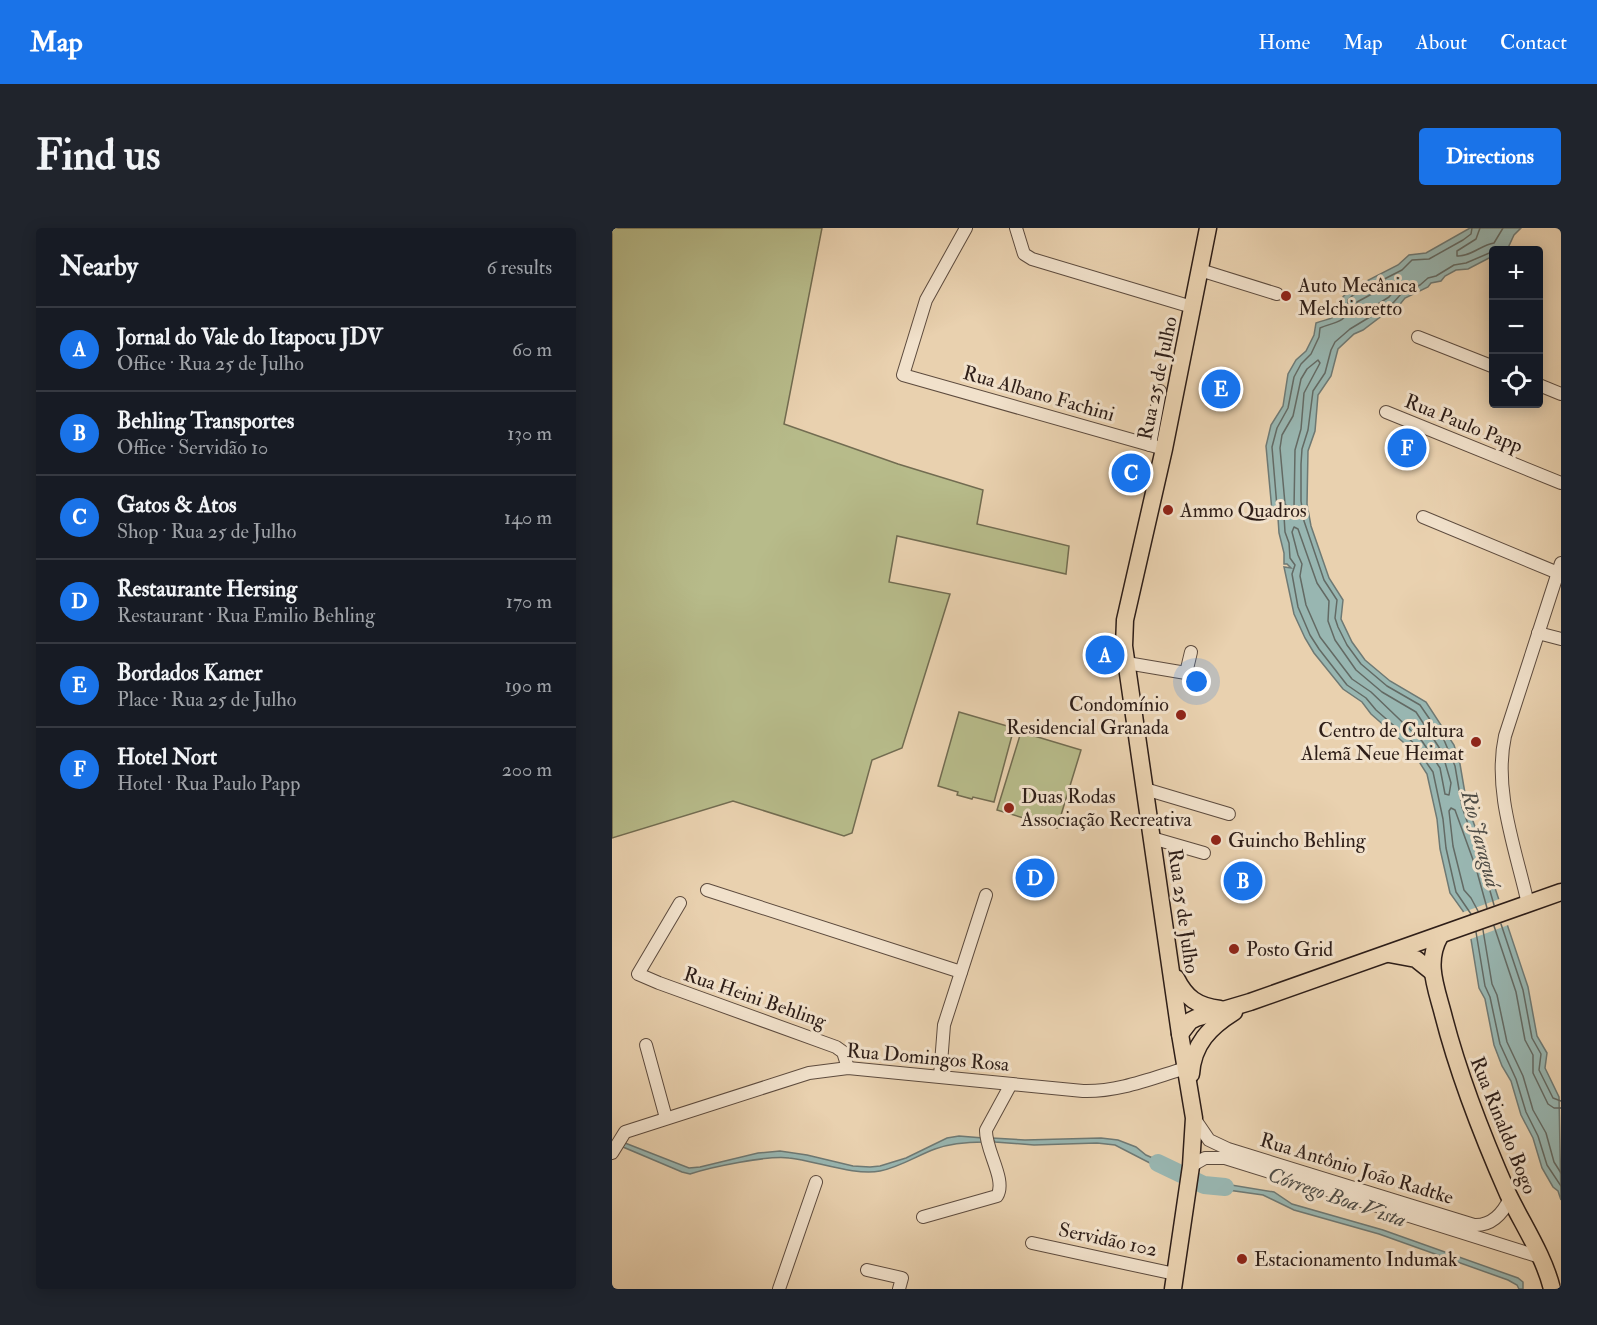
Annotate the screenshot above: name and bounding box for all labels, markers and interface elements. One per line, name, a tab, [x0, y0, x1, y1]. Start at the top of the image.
text: Map	[30, 25, 83, 60]
text: Home	[1258, 29, 1310, 56]
text: Map	[1343, 29, 1383, 56]
text: About	[1416, 29, 1467, 56]
text: Contact	[1500, 29, 1567, 56]
button: Directions	[1419, 128, 1561, 185]
text: Find us	[36, 130, 160, 182]
map controls	[1489, 246, 1543, 408]
button: +	[1489, 246, 1543, 300]
text: Nearby	[60, 251, 138, 283]
text: 6 results	[486, 255, 552, 280]
place label: Auto Mecânica Melchioretto	[1297, 273, 1417, 321]
marker: Auto Mecânica Melchioretto	[1279, 289, 1293, 303]
button: −	[1489, 300, 1543, 354]
street label: Rua 25 de Julho	[1132, 314, 1183, 442]
text: Jornal do Vale do Itapocu JDV	[117, 323, 382, 351]
text: A	[73, 337, 86, 362]
text: 60 m	[512, 337, 552, 362]
text: Office · Rua 25 de Julho	[117, 351, 304, 376]
button: locate	[1489, 354, 1543, 408]
street label: Rua Albano Fachini	[960, 360, 1118, 427]
pin: E	[1202, 366, 1240, 412]
street label: Rua Paulo Papp	[1401, 388, 1527, 459]
text: Behling Transportes	[117, 407, 294, 435]
text: B	[73, 421, 86, 446]
text: 130 m	[507, 421, 552, 446]
pin: F	[1388, 426, 1426, 470]
text: Office · Servidão 10	[117, 435, 268, 460]
pin: C	[1112, 450, 1150, 496]
text: Gatos & Atos	[117, 491, 237, 519]
place label: Ammo Quadros	[1179, 498, 1307, 523]
marker: Ammo Quadros	[1161, 503, 1175, 517]
text: C	[72, 505, 87, 530]
text: 140 m	[504, 505, 552, 530]
text: Shop · Rua 25 de Julho	[117, 519, 296, 544]
text: Restaurante Hersing	[117, 575, 297, 603]
text: D	[71, 589, 88, 614]
text: 170 m	[506, 589, 552, 614]
text: Restaurant · Rua Emilio Behling	[117, 603, 375, 628]
pin: A	[1086, 632, 1124, 678]
text: Bordados Kamer	[117, 659, 262, 687]
your location	[1182, 667, 1211, 696]
text: E	[72, 673, 87, 698]
text: 190 m	[505, 673, 552, 698]
text: Place · Rua 25 de Julho	[117, 687, 296, 712]
place label: Condomínio Residencial Granada	[1006, 692, 1170, 740]
marker: Condomínio Residencial Granada	[1174, 708, 1188, 722]
place label: Centro de Cultura Alemã Neue Heimat	[1300, 718, 1465, 766]
marker: Centro de Cultura Alemã Neue Heimat	[1469, 735, 1483, 749]
text: Hotel Nort	[117, 743, 217, 771]
text: F	[73, 757, 86, 782]
text: 200 m	[502, 757, 552, 782]
text: Hotel · Rua Paulo Papp	[117, 771, 300, 796]
place label: Duas Rodas Associação Recreativa	[1020, 784, 1193, 832]
water label: Rio Jaraguá	[1454, 787, 1507, 893]
marker: Duas Rodas Associação Recreativa	[1002, 801, 1016, 815]
place label: Guincho Behling	[1228, 828, 1367, 853]
marker: Guincho Behling	[1209, 833, 1223, 847]
street label: Rua 25 de Julho	[1162, 847, 1205, 975]
pin: D	[1016, 856, 1054, 900]
pin: B	[1224, 858, 1262, 904]
place label: Posto Grid	[1246, 937, 1333, 962]
marker: Posto Grid	[1227, 942, 1241, 956]
street label: Rua Heini Behling	[680, 961, 831, 1034]
street label: Rua Domingos Rosa	[846, 1038, 1011, 1077]
street label: Rua Rinaldo Bogo	[1465, 1053, 1542, 1198]
street label: Rua Antônio João Radtke	[1257, 1127, 1457, 1210]
water label: Córrego Boa Vista	[1264, 1161, 1410, 1234]
street label: Servidão 102	[1056, 1217, 1160, 1262]
place label: Estacionamento Indumak	[1254, 1247, 1458, 1272]
marker: Estacionamento Indumak	[1235, 1252, 1249, 1266]

